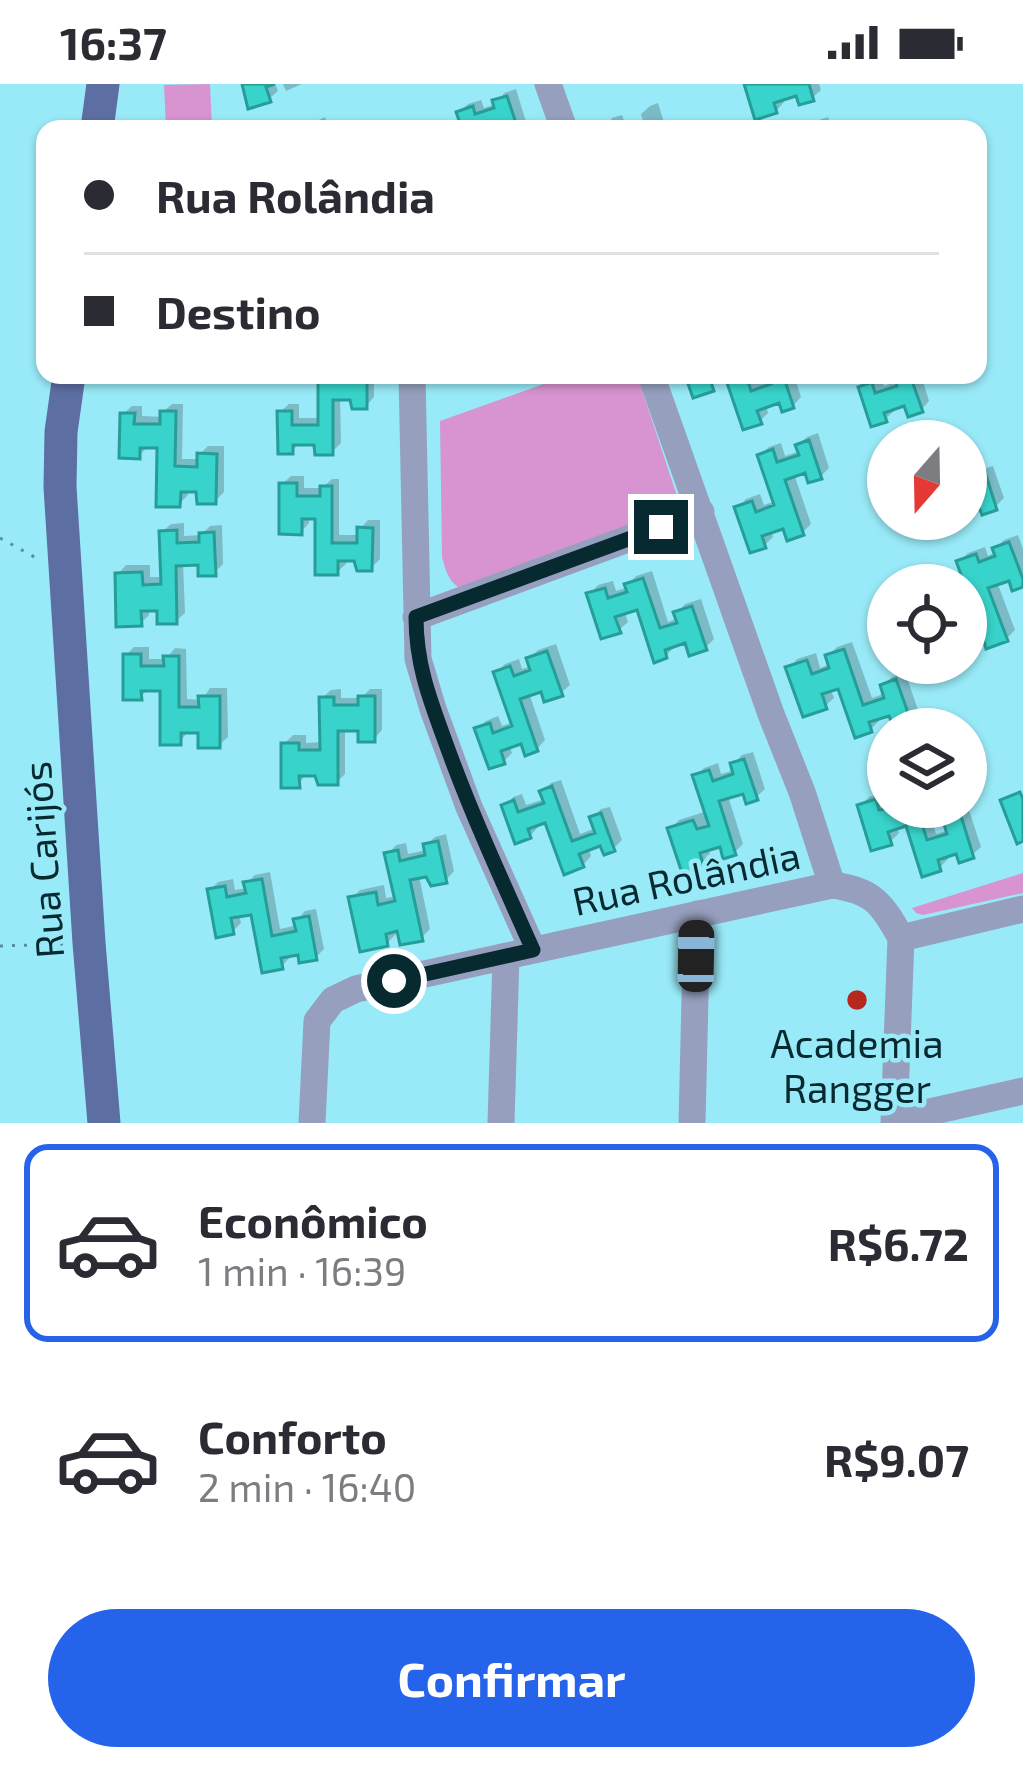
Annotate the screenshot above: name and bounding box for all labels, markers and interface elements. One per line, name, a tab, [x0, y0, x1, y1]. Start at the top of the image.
text: 16:37	[60, 15, 167, 69]
text: Rua Rolândia	[156, 168, 435, 222]
text: Destino	[156, 284, 320, 338]
north arrow	[867, 420, 987, 540]
map controls	[867, 420, 987, 828]
route end	[634, 500, 688, 554]
button: locate	[867, 564, 987, 684]
button: layers	[867, 708, 987, 828]
street label: Rua Carijós	[12, 760, 72, 960]
street label: Rua Rolândia	[568, 830, 804, 924]
car	[677, 920, 715, 992]
route start	[367, 954, 421, 1008]
marker: Academia Rangger	[844, 987, 870, 1013]
place label: Academia Rangger	[770, 1019, 944, 1111]
icon: car	[54, 1189, 162, 1297]
text: Econômico	[198, 1193, 428, 1247]
text: R$6.72	[828, 1216, 969, 1270]
text: 1 min · 16:39	[198, 1247, 406, 1294]
icon: car	[54, 1405, 162, 1513]
text: Conforto	[198, 1409, 387, 1463]
text: R$9.07	[824, 1432, 969, 1486]
text: 2 min · 16:40	[198, 1463, 416, 1510]
button: Confirmar	[48, 1609, 975, 1747]

